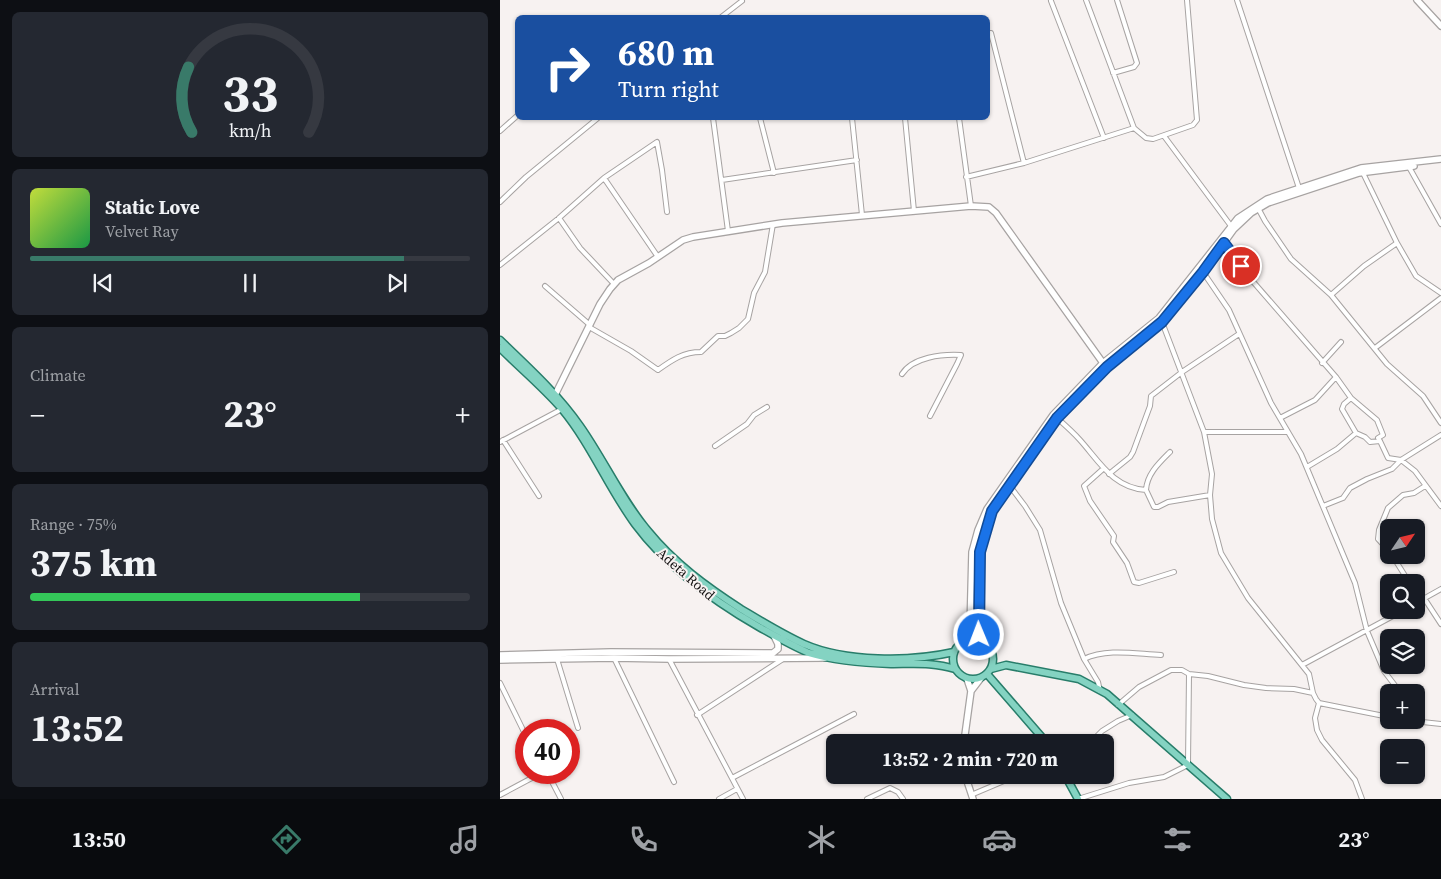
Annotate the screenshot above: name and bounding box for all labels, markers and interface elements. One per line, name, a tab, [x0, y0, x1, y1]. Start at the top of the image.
text: 680 m	[618, 29, 714, 77]
icon: right	[535, 35, 600, 100]
text: 33	[222, 57, 278, 128]
text: Turn right	[618, 74, 719, 104]
text: km/h	[229, 118, 272, 143]
text: Static Love	[105, 194, 200, 220]
text: Velvet Ray	[105, 220, 179, 242]
pin	[1220, 245, 1262, 287]
icon: arrive	[1227, 252, 1255, 280]
icon: previous	[89, 269, 117, 297]
icon: pause	[236, 269, 264, 297]
icon: next	[383, 269, 411, 297]
text: Climate	[30, 364, 86, 386]
text: 23°	[223, 388, 277, 440]
text: −	[30, 396, 45, 434]
text: +	[455, 396, 470, 434]
text: Range · 75%	[30, 513, 117, 535]
north arrow	[1380, 519, 1425, 564]
map controls	[1380, 519, 1425, 784]
text: 375 km	[30, 537, 157, 589]
street label: Adeta Road	[653, 543, 719, 605]
button: search	[1380, 574, 1425, 619]
position arrow	[952, 608, 1004, 660]
button: layers	[1380, 629, 1425, 674]
text: Arrival	[30, 678, 79, 700]
button: +	[1380, 684, 1425, 729]
text: 13:52	[30, 702, 124, 754]
speed limit sign: 40	[515, 719, 580, 784]
button: −	[1380, 739, 1425, 784]
text: 13:52 · 2 min · 720 m	[882, 746, 1058, 772]
icon: directions	[269, 822, 304, 857]
icon: music	[447, 822, 482, 857]
icon: phone	[626, 822, 661, 857]
icon: climate	[804, 822, 839, 857]
icon: car	[982, 822, 1017, 857]
icon: filters	[1160, 822, 1195, 857]
text: 13:50	[72, 824, 126, 854]
text: 23°	[1338, 824, 1369, 854]

